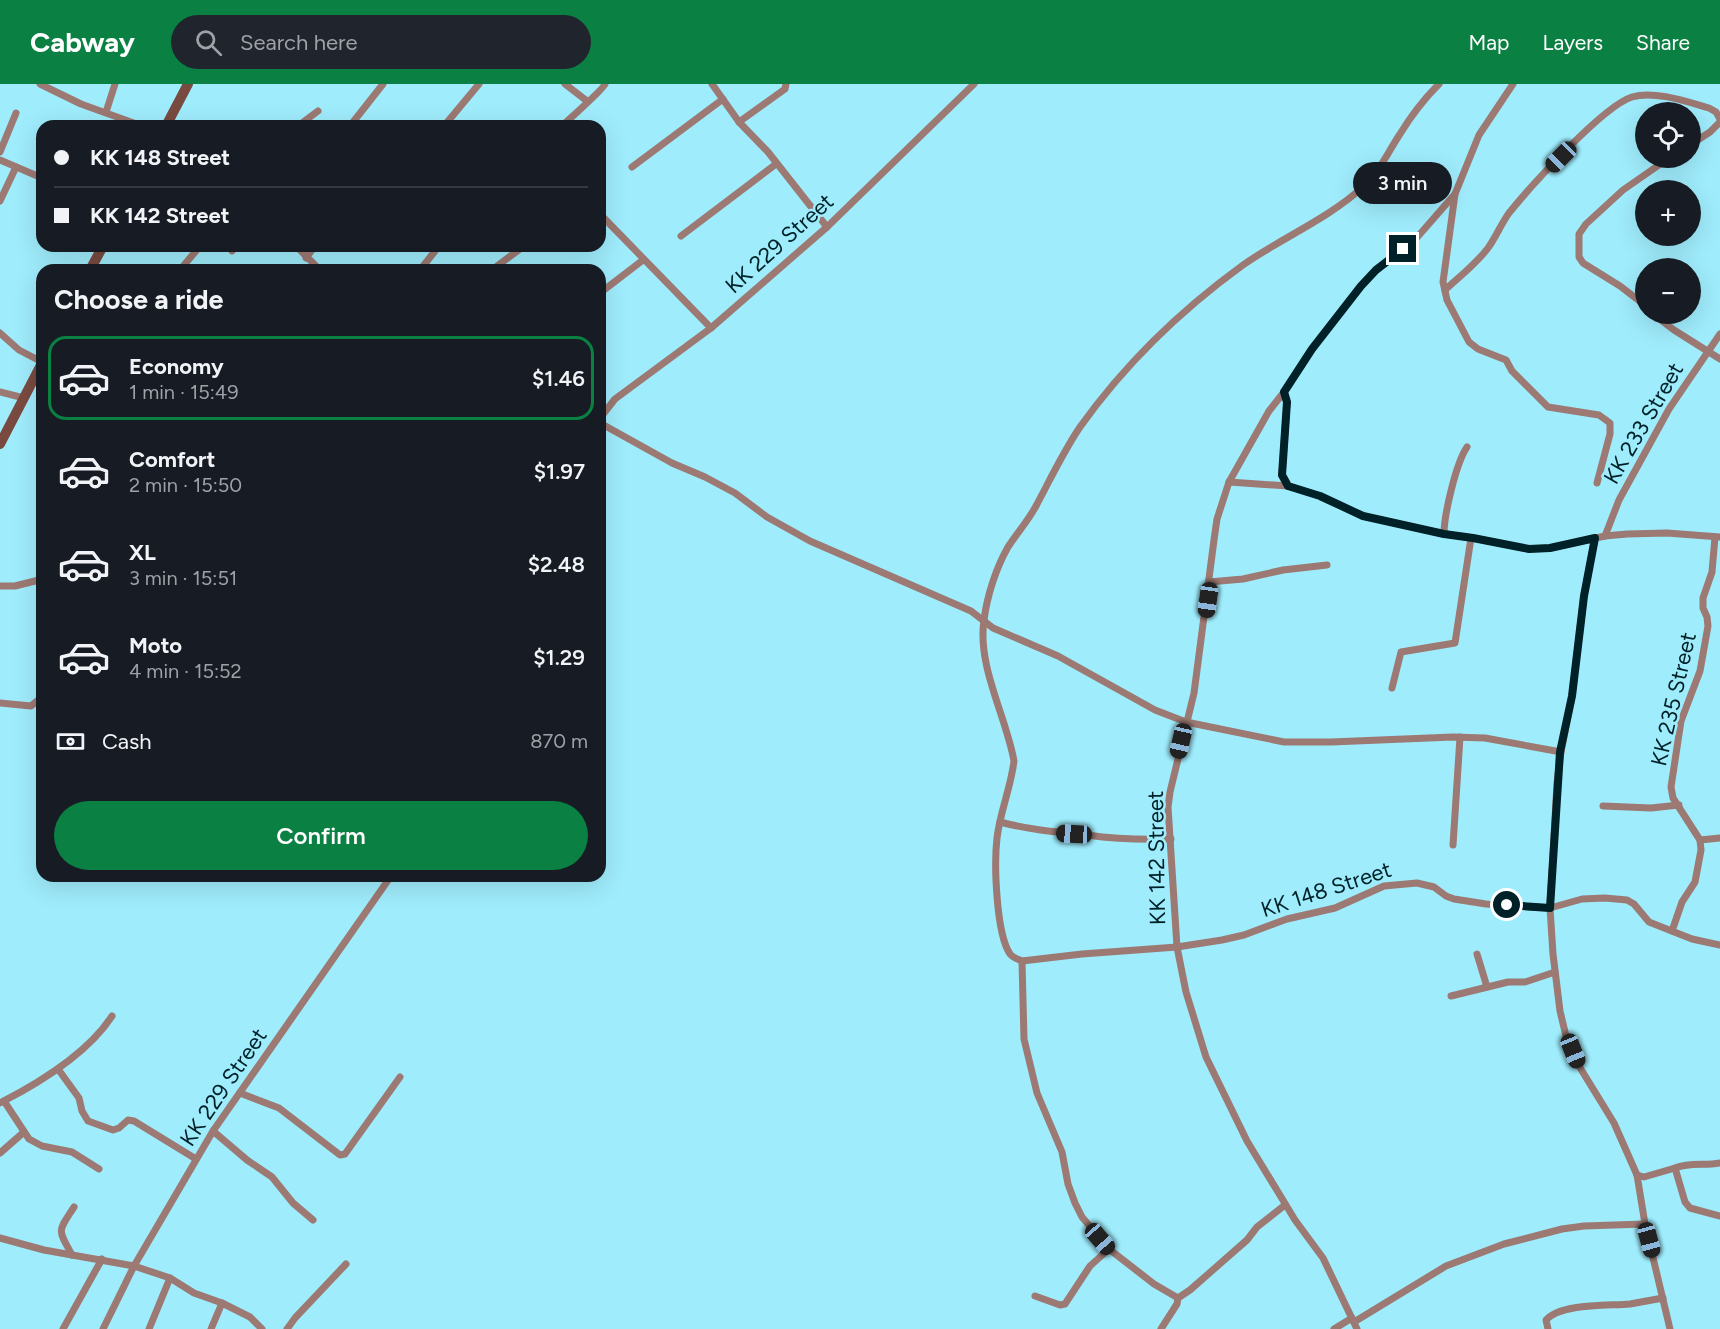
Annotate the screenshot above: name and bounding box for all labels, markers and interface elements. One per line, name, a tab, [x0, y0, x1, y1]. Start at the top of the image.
search box	[171, 15, 591, 69]
text: Cabway	[30, 25, 135, 59]
icon: search	[192, 26, 225, 59]
text: Search here	[240, 29, 357, 56]
text: Map	[1469, 30, 1509, 55]
text: Layers	[1542, 30, 1603, 55]
text: Share	[1636, 30, 1690, 55]
map controls	[1635, 102, 1701, 324]
button: locate	[1635, 102, 1701, 168]
car	[1542, 138, 1580, 176]
text: KK 148 Street	[90, 144, 230, 171]
callout: 3 min	[1354, 162, 1452, 204]
text: 3 min	[1378, 171, 1427, 195]
button: +	[1635, 180, 1701, 246]
street label: KK 229 Street	[720, 188, 839, 299]
text: KK 142 Street	[90, 202, 229, 229]
route end	[1389, 235, 1416, 262]
button: −	[1635, 258, 1701, 324]
text: Choose a ride	[54, 283, 223, 316]
icon: car	[57, 351, 111, 405]
text: Economy	[129, 353, 224, 380]
street label: KK 233 Street	[1598, 358, 1689, 489]
text: $1.46	[532, 365, 585, 392]
text: 1 min · 15:49	[129, 380, 239, 404]
icon: car	[57, 444, 111, 498]
text: Comfort	[129, 446, 215, 473]
text: $1.97	[534, 458, 585, 485]
text: 2 min · 15:50	[129, 473, 242, 497]
icon: car	[57, 537, 111, 591]
text: XL	[129, 539, 156, 566]
text: $2.48	[528, 551, 585, 578]
text: 3 min · 15:51	[129, 566, 237, 590]
car	[1197, 581, 1219, 619]
icon: car	[57, 630, 111, 684]
street label: KK 235 Street	[1645, 630, 1702, 769]
text: Moto	[129, 632, 182, 659]
text: $1.29	[533, 644, 585, 671]
text: 4 min · 15:52	[129, 659, 242, 683]
car	[1168, 721, 1194, 761]
icon: cash	[54, 725, 87, 758]
text: Cash	[102, 728, 152, 755]
text: 870 m	[530, 729, 588, 753]
street label: KK 142 Street	[1142, 791, 1171, 925]
button: Confirm	[54, 801, 588, 870]
car	[1056, 824, 1092, 844]
street label: KK 148 Street	[1258, 856, 1395, 923]
route start	[1493, 891, 1520, 918]
street label: KK 229 Street	[174, 1023, 273, 1151]
car	[1558, 1031, 1588, 1071]
car	[1081, 1220, 1119, 1258]
car	[1636, 1220, 1662, 1260]

